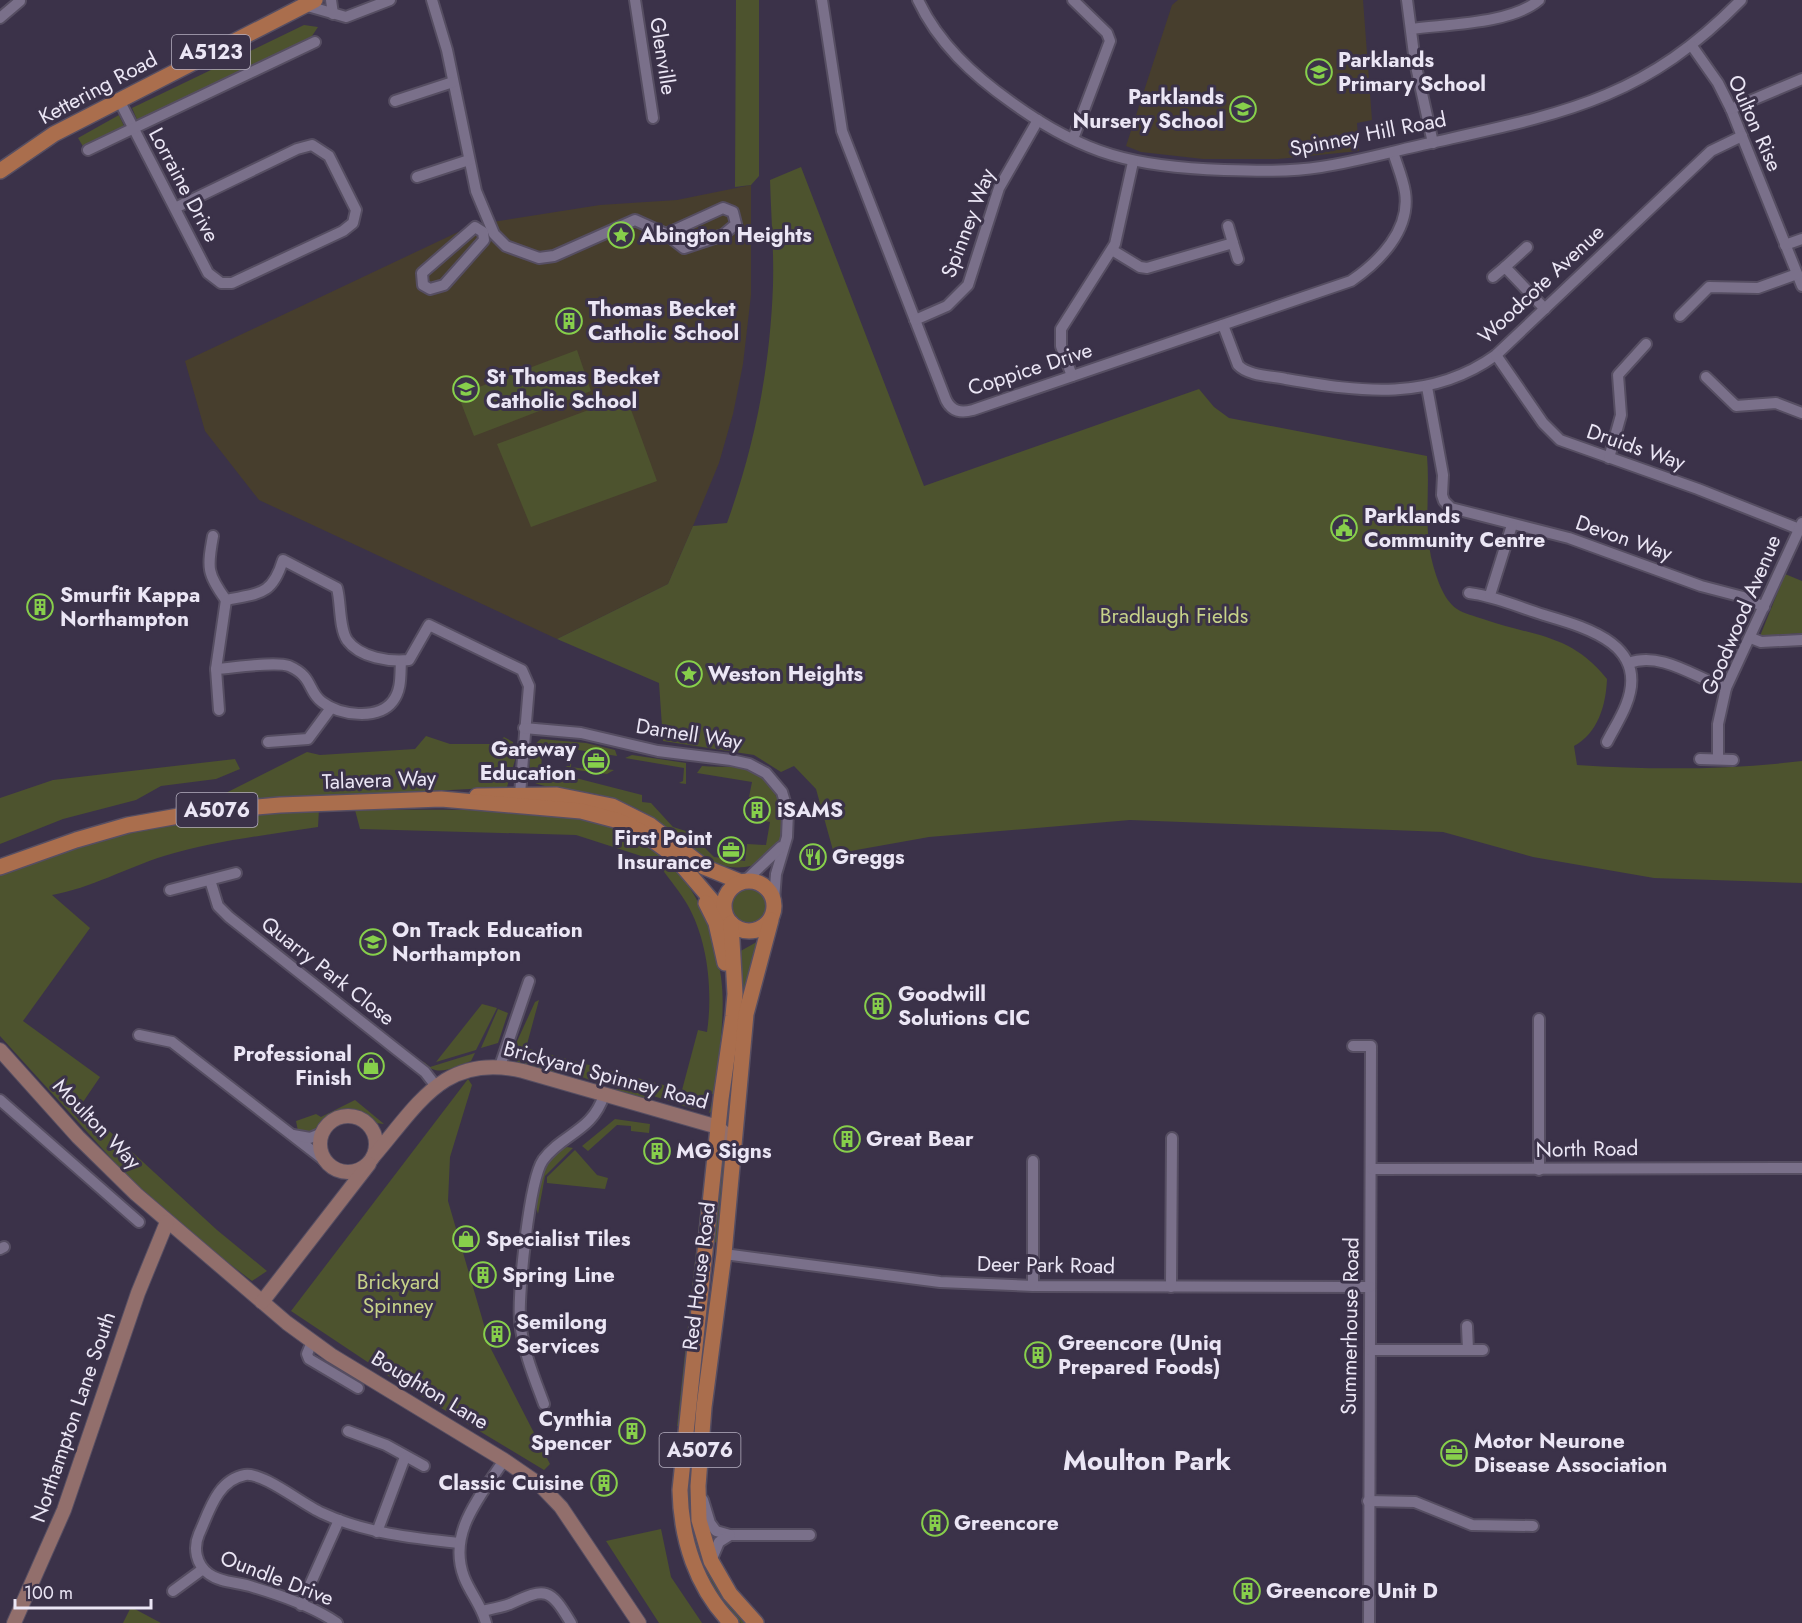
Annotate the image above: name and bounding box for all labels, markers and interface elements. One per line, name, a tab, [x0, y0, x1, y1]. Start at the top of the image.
street label: Glenville	[642, 15, 684, 97]
road number: A5123	[172, 35, 250, 69]
street label: Kettering Road	[33, 44, 163, 132]
place label: Parklands Primary School	[1338, 45, 1486, 99]
school or university icon: Parklands Primary School	[1304, 57, 1334, 87]
street label: Oulton Rise	[1720, 70, 1790, 176]
place label: Parklands Nursery School	[1073, 82, 1224, 136]
school or university icon: Parklands Nursery School	[1228, 94, 1258, 124]
street label: Spinney Hill Road	[1287, 104, 1449, 164]
street label: Lorraine Drive	[141, 122, 227, 248]
street label: Spinney Way	[933, 163, 1003, 282]
street label: Woodcote Avenue	[1471, 217, 1611, 351]
place icon: Abington Heights	[606, 220, 636, 250]
place label: Abington Heights	[639, 220, 812, 250]
place label: Thomas Becket Catholic School	[588, 294, 739, 348]
building icon: Thomas Becket Catholic School	[554, 306, 584, 336]
street label: Coppice Drive	[964, 335, 1096, 403]
place label: St Thomas Becket Catholic School	[486, 362, 660, 416]
school or university icon: St Thomas Becket Catholic School	[451, 374, 481, 404]
street label: Druids Way	[1583, 416, 1690, 478]
place label: Parklands Community Centre	[1364, 501, 1545, 555]
street label: Devon Way	[1572, 507, 1677, 569]
public building icon: Parklands Community Centre	[1329, 513, 1359, 543]
street label: Goodwood Avenue	[1694, 530, 1788, 700]
place label: Smurfit Kappa Northampton	[60, 580, 200, 634]
building icon: Smurfit Kappa Northampton	[25, 592, 55, 622]
park label: Bradlaugh Fields	[1100, 601, 1248, 631]
place icon: Weston Heights	[674, 659, 704, 689]
place label: Weston Heights	[708, 659, 864, 689]
street label: Darnell Way	[634, 711, 745, 757]
place label: Gateway Education	[480, 734, 577, 788]
office icon: Gateway Education	[581, 746, 611, 776]
street label: Talavera Way	[322, 763, 437, 797]
road number: A5076	[176, 793, 258, 827]
building icon: iSAMS	[742, 795, 772, 825]
place label: iSAMS	[777, 795, 843, 825]
place label: First Point Insurance	[614, 823, 712, 877]
office icon: First Point Insurance	[716, 835, 746, 865]
restaurant icon: Greggs	[798, 842, 828, 872]
place label: Greggs	[832, 842, 905, 872]
street label: Quarry Park Close	[255, 909, 401, 1033]
place label: On Track Education Northampton	[392, 915, 583, 969]
school or university icon: On Track Education Northampton	[358, 927, 388, 957]
place label: Goodwill Solutions CIC	[898, 979, 1030, 1033]
building icon: Goodwill Solutions CIC	[863, 991, 893, 1021]
street label: Brickyard Spinney Road	[500, 1033, 712, 1117]
place label: Professional Finish	[233, 1039, 352, 1093]
shop icon: Professional Finish	[356, 1051, 386, 1081]
street label: Moulton Way	[46, 1072, 149, 1177]
building icon: Great Bear	[832, 1124, 862, 1154]
place label: Great Bear	[866, 1124, 974, 1154]
street label: North Road	[1535, 1133, 1639, 1165]
building icon: MG Signs	[642, 1136, 672, 1166]
place label: MG Signs	[676, 1136, 772, 1166]
street label: Red House Road	[675, 1200, 723, 1352]
shop icon: Specialist Tiles	[451, 1224, 481, 1254]
place label: Specialist Tiles	[486, 1224, 631, 1254]
street label: Summerhouse Road	[1333, 1237, 1367, 1415]
street label: Deer Park Road	[977, 1249, 1115, 1281]
building icon: Spring Line	[468, 1260, 498, 1290]
place label: Spring Line	[502, 1260, 615, 1290]
park label: Brickyard Spinney	[357, 1267, 439, 1321]
place label: Semilong Services	[516, 1307, 607, 1361]
street label: Northampton Lane South	[23, 1308, 123, 1526]
building icon: Semilong Services	[482, 1319, 512, 1349]
place label: Greencore (Uniq Prepared Foods)	[1058, 1328, 1222, 1382]
building icon: Greencore (Uniq Prepared Foods)	[1023, 1340, 1053, 1370]
street label: Boughton Lane	[366, 1343, 495, 1437]
place label: Cynthia Spencer	[531, 1404, 612, 1458]
building icon: Cynthia Spencer	[617, 1416, 647, 1446]
place label: Motor Neurone Disease Association	[1474, 1426, 1667, 1480]
road number: A5076	[660, 1433, 740, 1467]
office icon: Motor Neurone Disease Association	[1439, 1438, 1469, 1468]
district label: Moulton Park	[1063, 1441, 1232, 1480]
place label: Classic Cuisine	[439, 1468, 584, 1498]
building icon: Classic Cuisine	[589, 1468, 619, 1498]
building icon: Greencore	[920, 1508, 950, 1538]
place label: Greencore	[954, 1508, 1059, 1538]
street label: Oundle Drive	[216, 1543, 338, 1613]
scale bar	[15, 1572, 152, 1610]
building icon: Greencore Unit D	[1232, 1576, 1262, 1606]
place label: Greencore Unit D	[1266, 1576, 1438, 1606]
text: 100 m	[24, 1580, 73, 1606]

